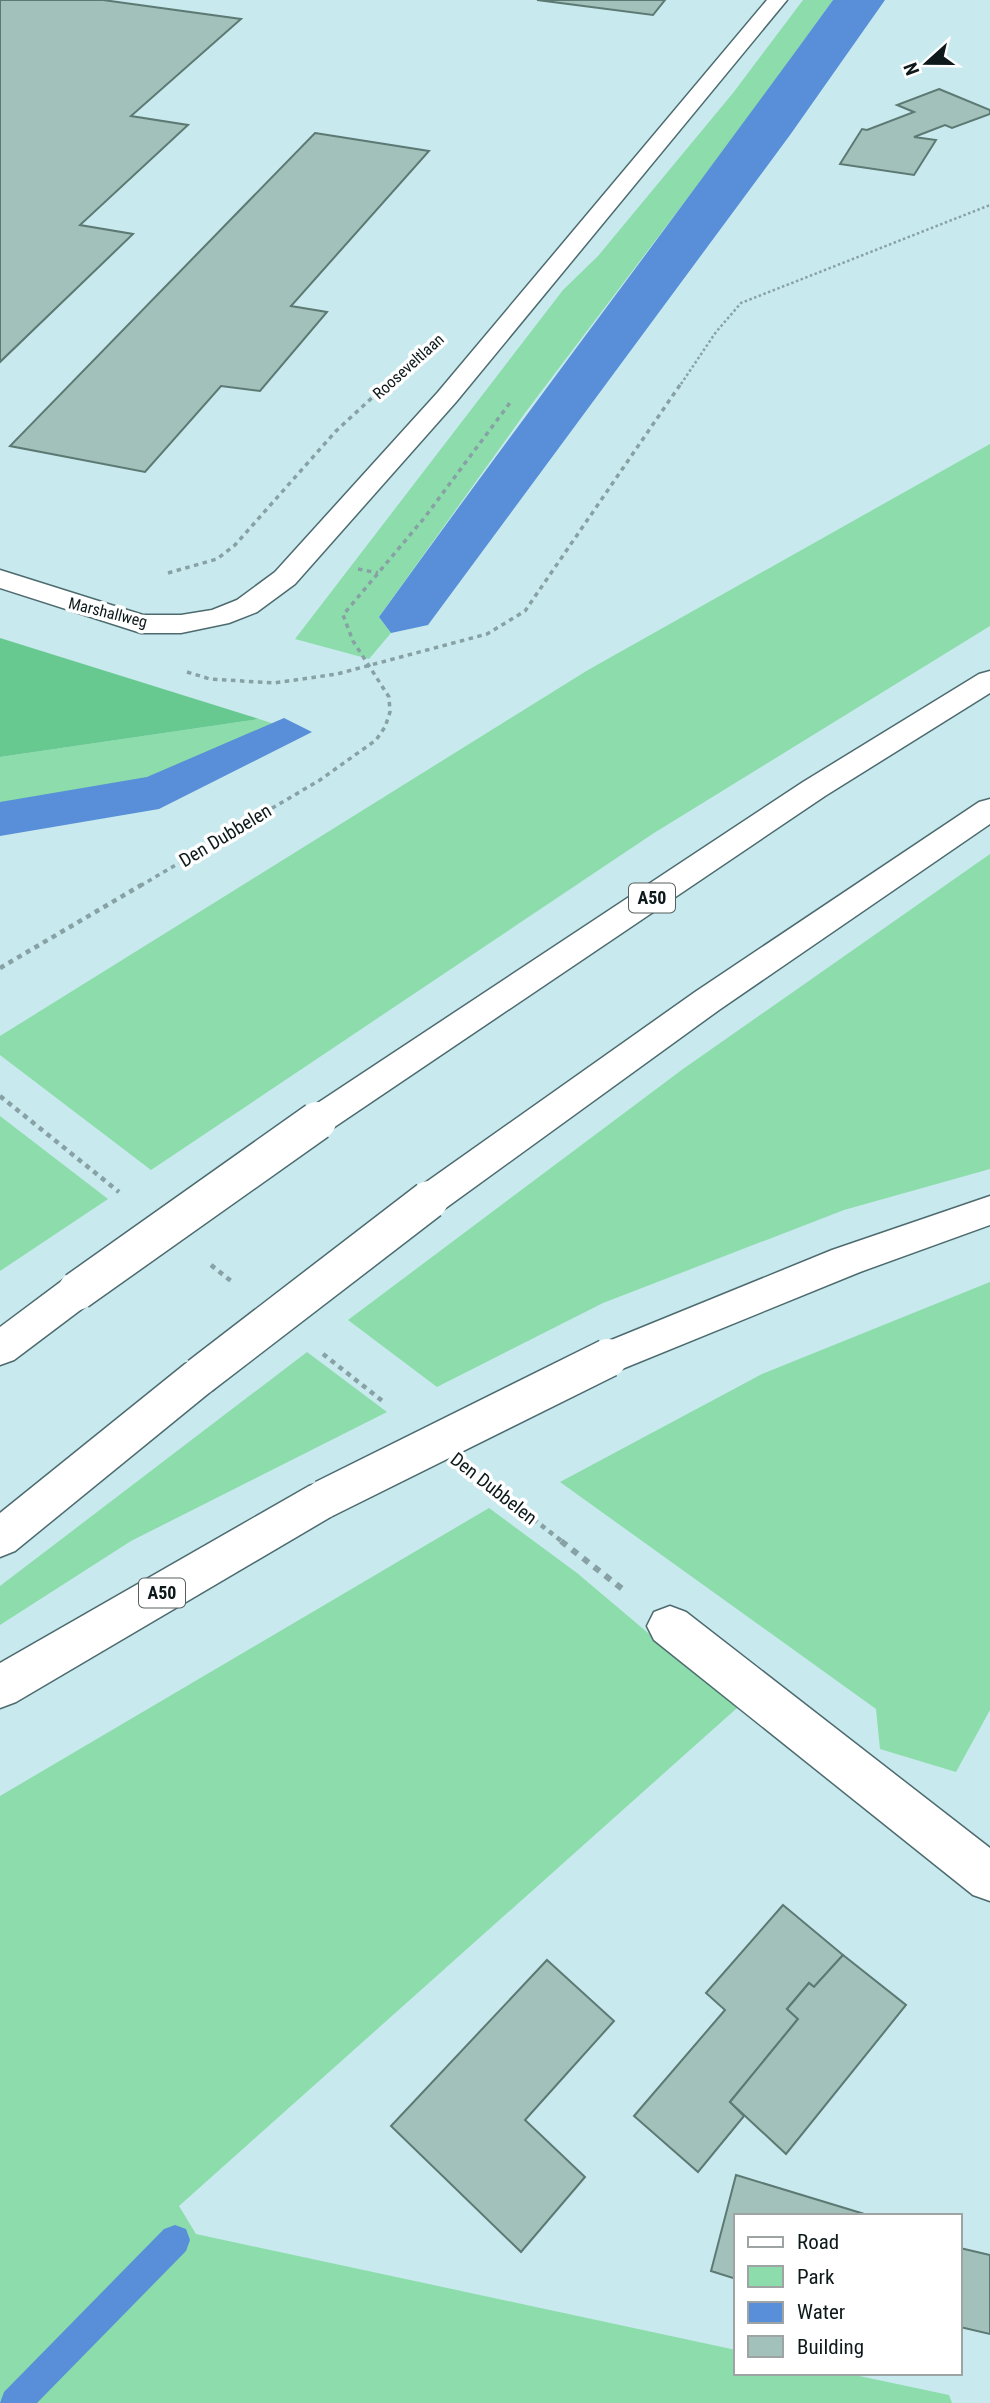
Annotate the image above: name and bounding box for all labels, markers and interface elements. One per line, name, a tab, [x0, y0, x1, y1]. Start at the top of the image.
north arrow	[892, 28, 962, 98]
text: N	[899, 59, 924, 78]
street label: Rooseveltlaan	[369, 330, 448, 403]
street label: Marshallweg	[67, 594, 149, 631]
street label: Den Dubbelen	[175, 799, 276, 872]
road number: A50	[629, 884, 675, 912]
street label: Den Dubbelen	[446, 1447, 542, 1529]
road number: A50	[139, 1578, 185, 1608]
legend	[734, 2214, 962, 2375]
text: Road	[797, 2230, 839, 2254]
text: Park	[797, 2265, 835, 2289]
text: Water	[797, 2300, 845, 2324]
text: Building	[797, 2335, 864, 2359]

